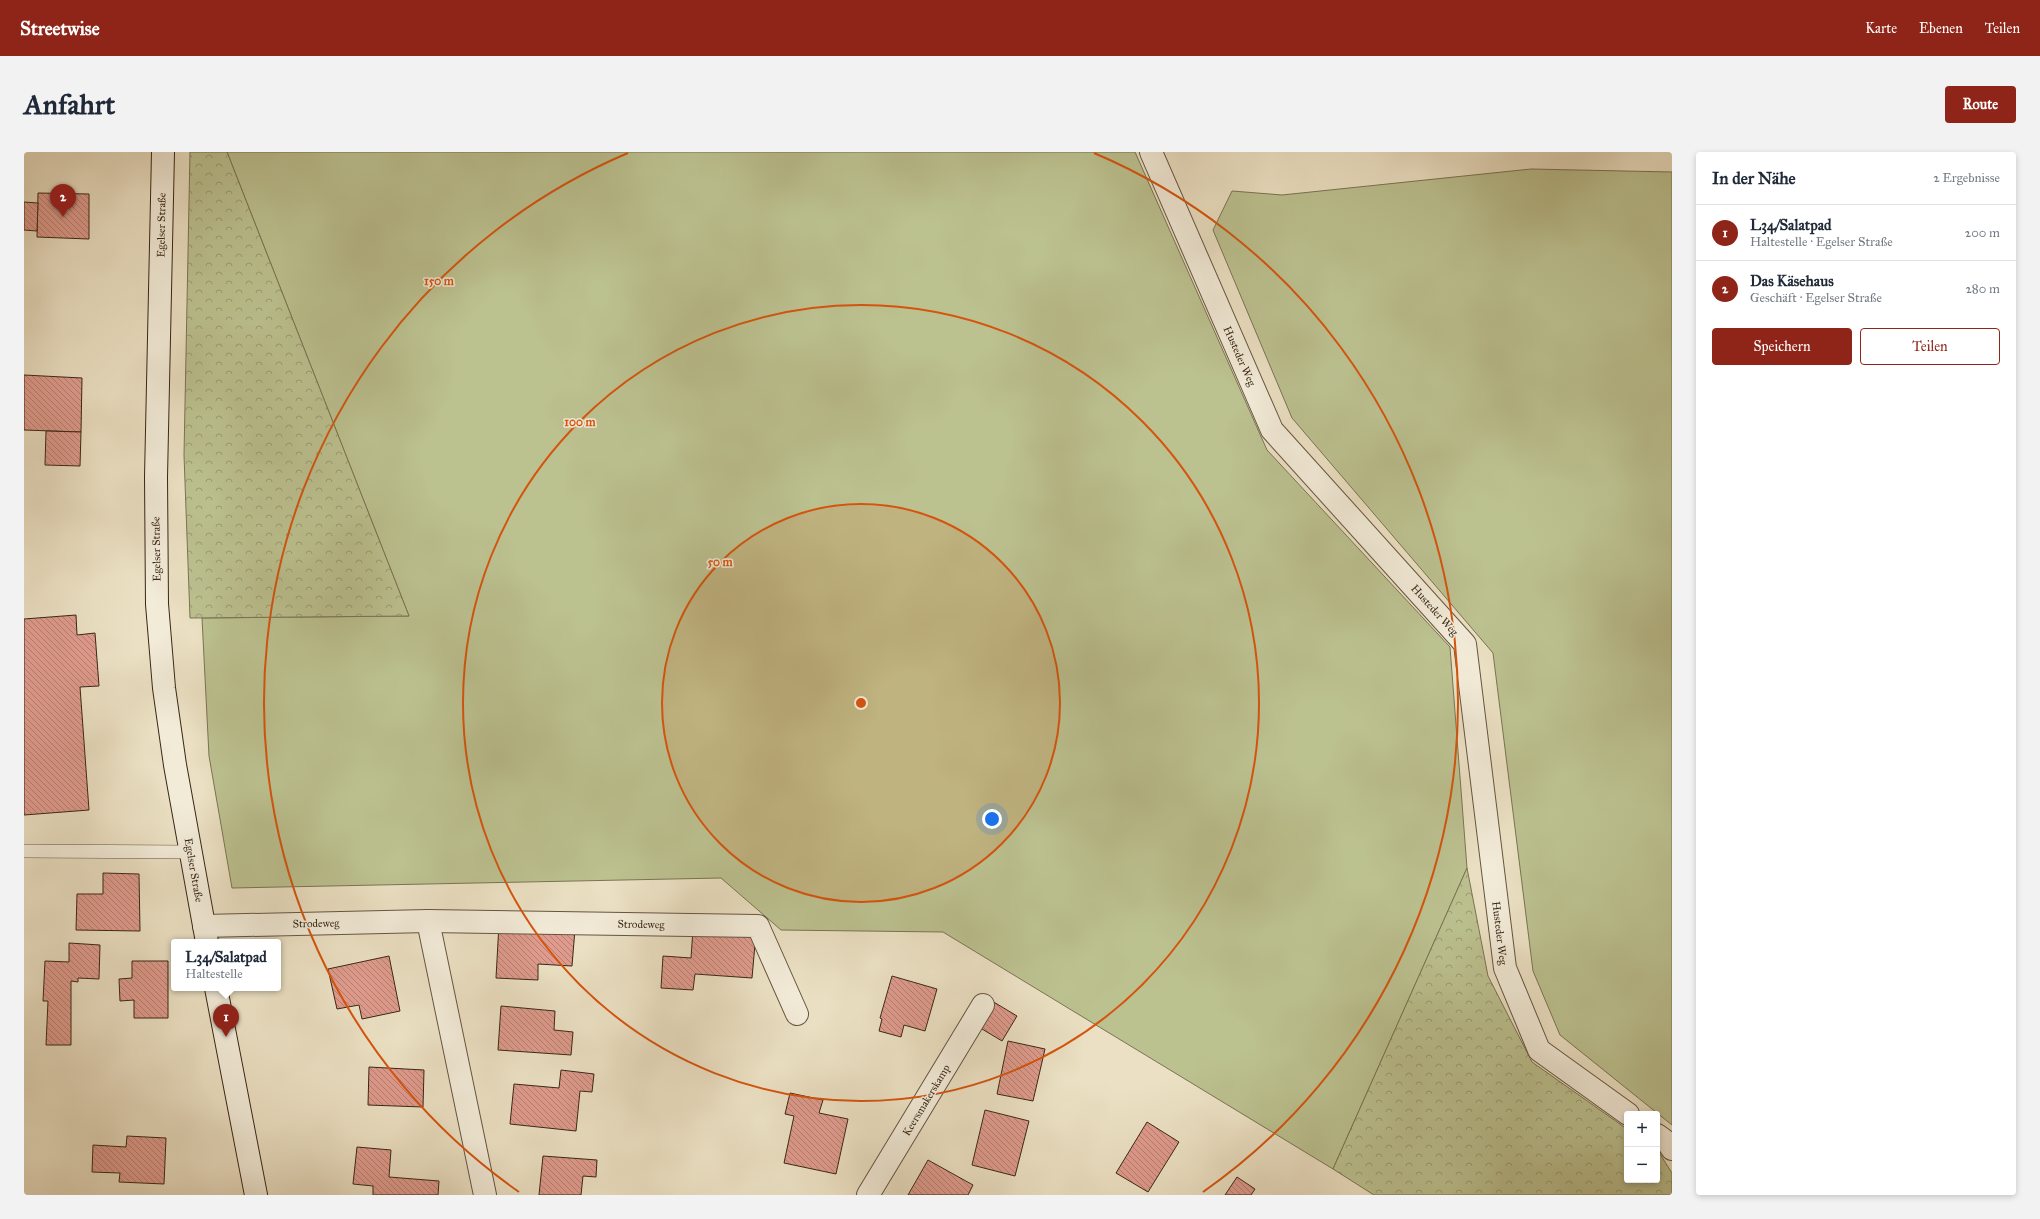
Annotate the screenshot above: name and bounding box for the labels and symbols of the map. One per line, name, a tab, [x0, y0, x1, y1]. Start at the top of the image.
pin: 2	[50, 184, 76, 217]
street label: Egelser Straße	[154, 192, 169, 258]
text: 150 m	[424, 274, 455, 288]
street label: Husteder Weg	[1221, 324, 1259, 389]
text: 100 m	[564, 415, 597, 429]
street label: Egelser Straße	[149, 516, 164, 582]
text: 50 m	[707, 555, 734, 569]
street label: Husteder Weg	[1408, 582, 1461, 639]
centre of rings	[854, 696, 868, 710]
your location	[982, 809, 1002, 829]
street label: Egelser Straße	[181, 837, 206, 904]
street label: Husteder Weg	[1489, 900, 1510, 966]
street label: Strodeweg	[292, 917, 340, 930]
street label: Strodeweg	[617, 918, 665, 931]
pin: 1	[213, 1004, 239, 1037]
street label: Keersmakerskamp	[900, 1062, 953, 1138]

